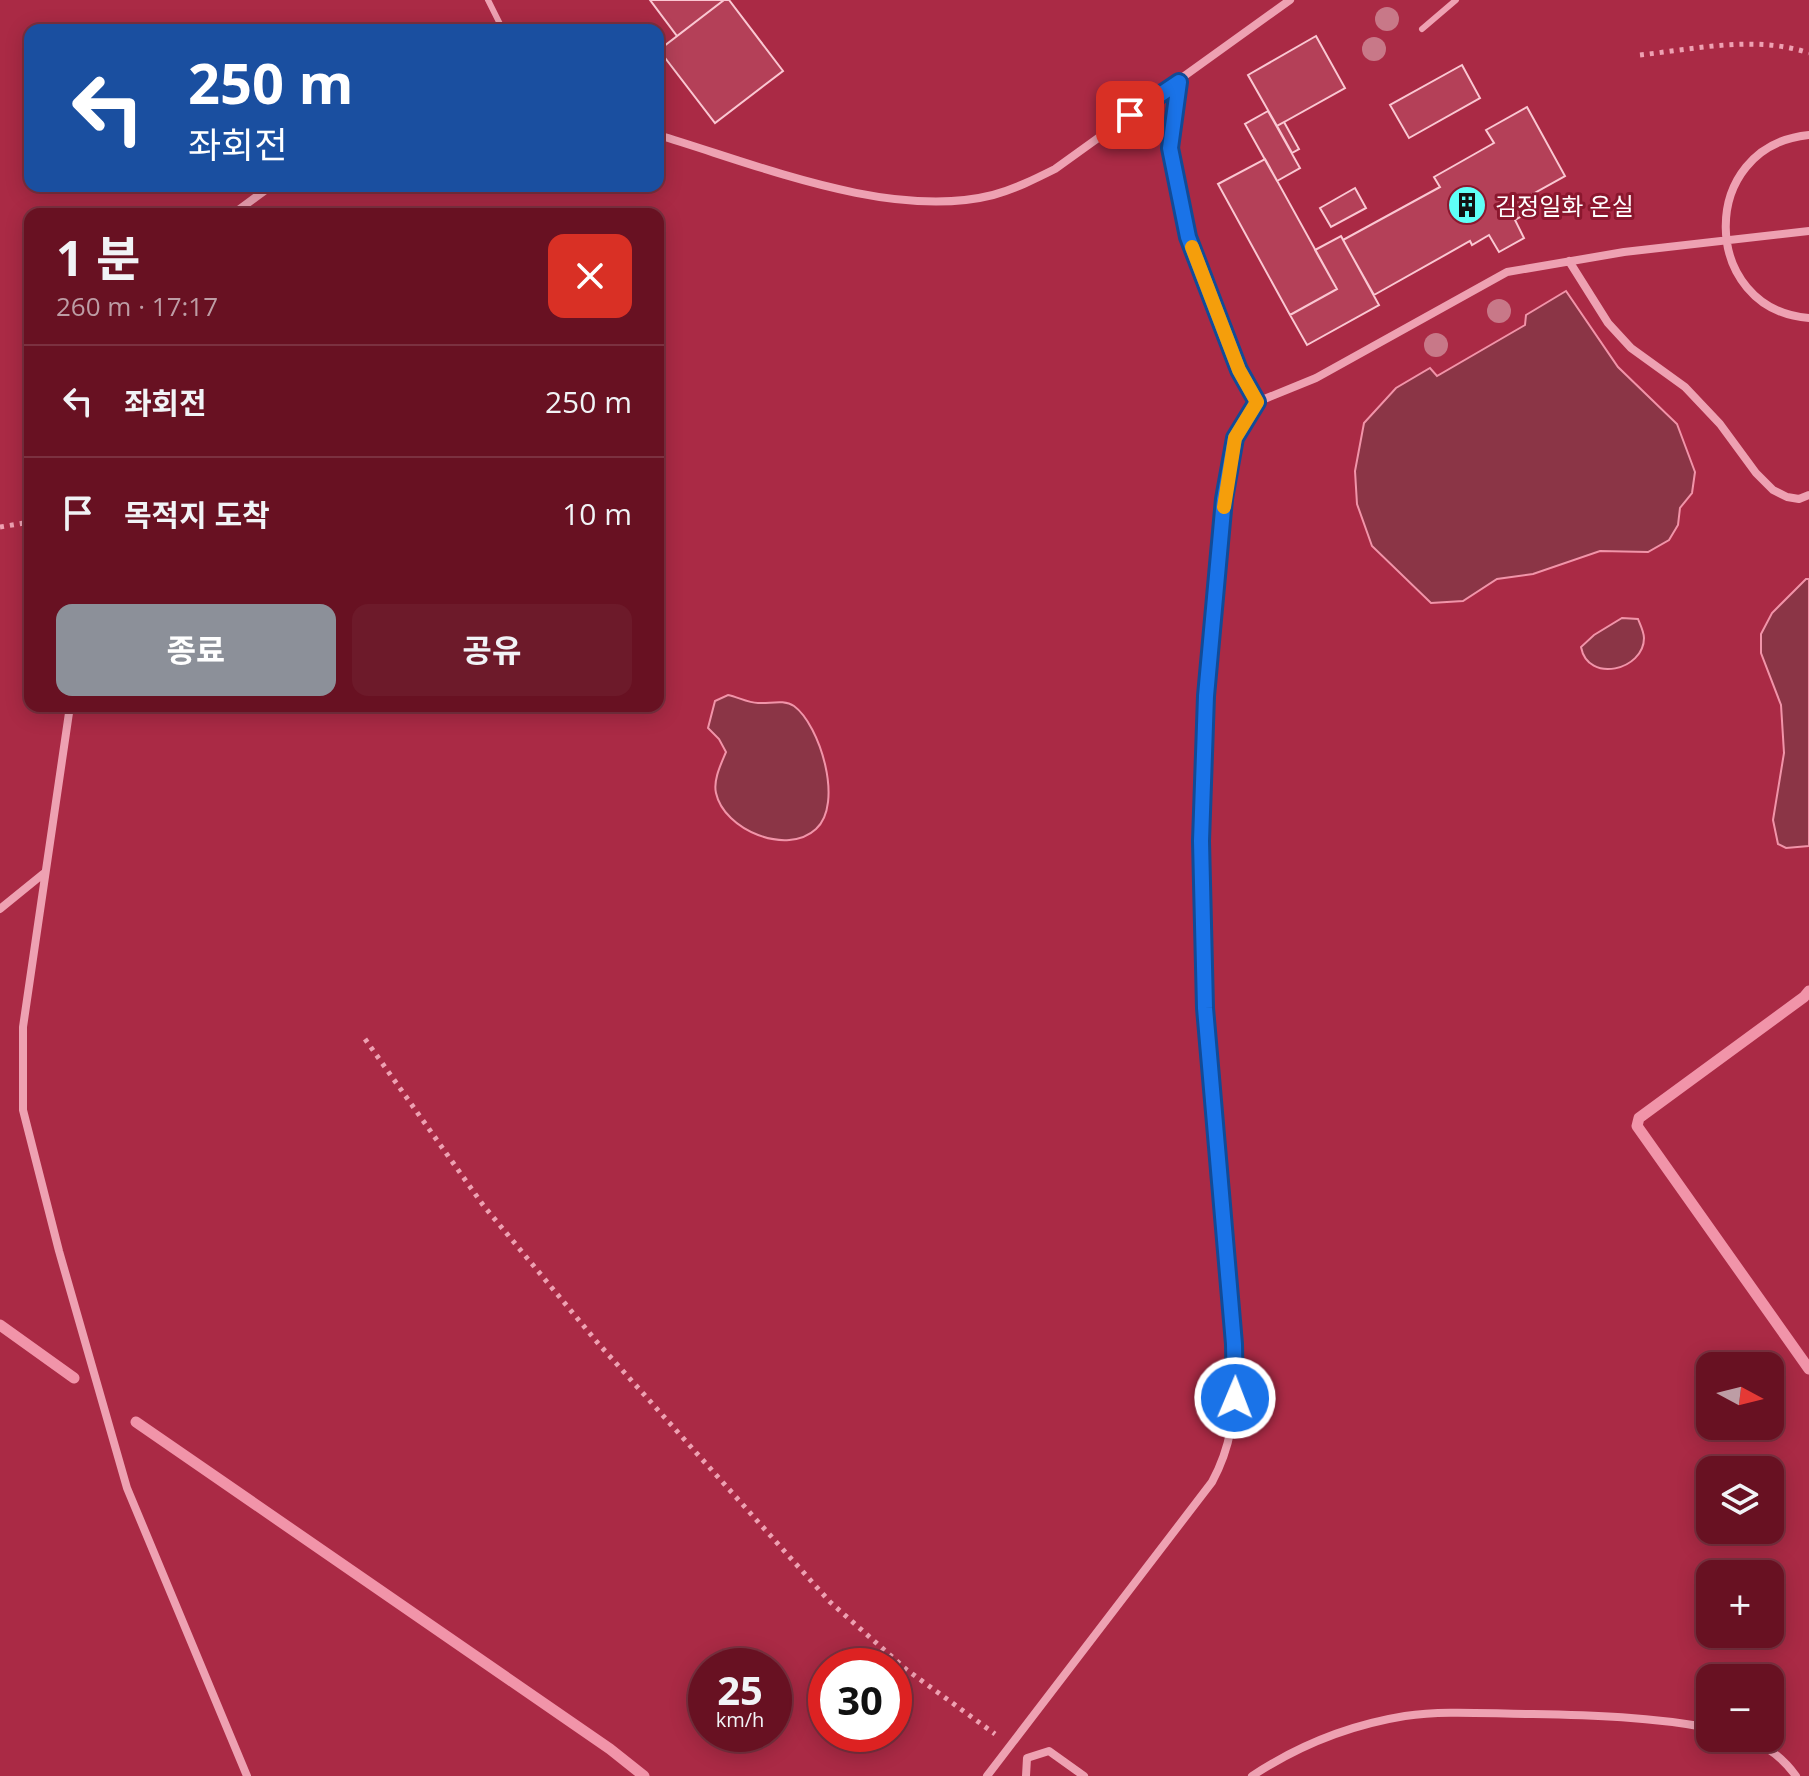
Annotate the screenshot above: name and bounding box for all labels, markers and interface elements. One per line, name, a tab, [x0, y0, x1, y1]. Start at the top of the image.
text: 250 m	[188, 44, 354, 120]
icon: left	[56, 56, 160, 160]
pin	[1096, 81, 1164, 149]
icon: arrive	[1108, 93, 1152, 137]
text: 좌회전	[188, 120, 287, 169]
building icon: 김정일화 온실	[1446, 184, 1488, 226]
place label: 김정일화 온실	[1495, 189, 1634, 222]
text: 1 분	[56, 225, 140, 290]
button: close	[548, 234, 632, 318]
text: 260 m · 17:17	[56, 288, 218, 324]
icon: left	[56, 379, 100, 423]
text: 250 m	[545, 381, 632, 422]
text: 좌회전	[124, 382, 207, 423]
icon: arrive	[56, 491, 100, 535]
text: 10 m	[562, 493, 632, 534]
text: 목적지 도착	[124, 494, 270, 535]
button: 종료	[56, 604, 336, 696]
button: 공유	[352, 604, 632, 696]
north arrow	[1696, 1352, 1784, 1440]
map controls	[1696, 1352, 1784, 1752]
position arrow	[1193, 1356, 1277, 1440]
button: layers	[1696, 1456, 1784, 1544]
button: +	[1696, 1560, 1784, 1648]
speed limit sign: 30	[808, 1648, 912, 1752]
text: 25	[717, 1662, 763, 1717]
button: −	[1696, 1664, 1784, 1752]
text: km/h	[716, 1706, 764, 1733]

